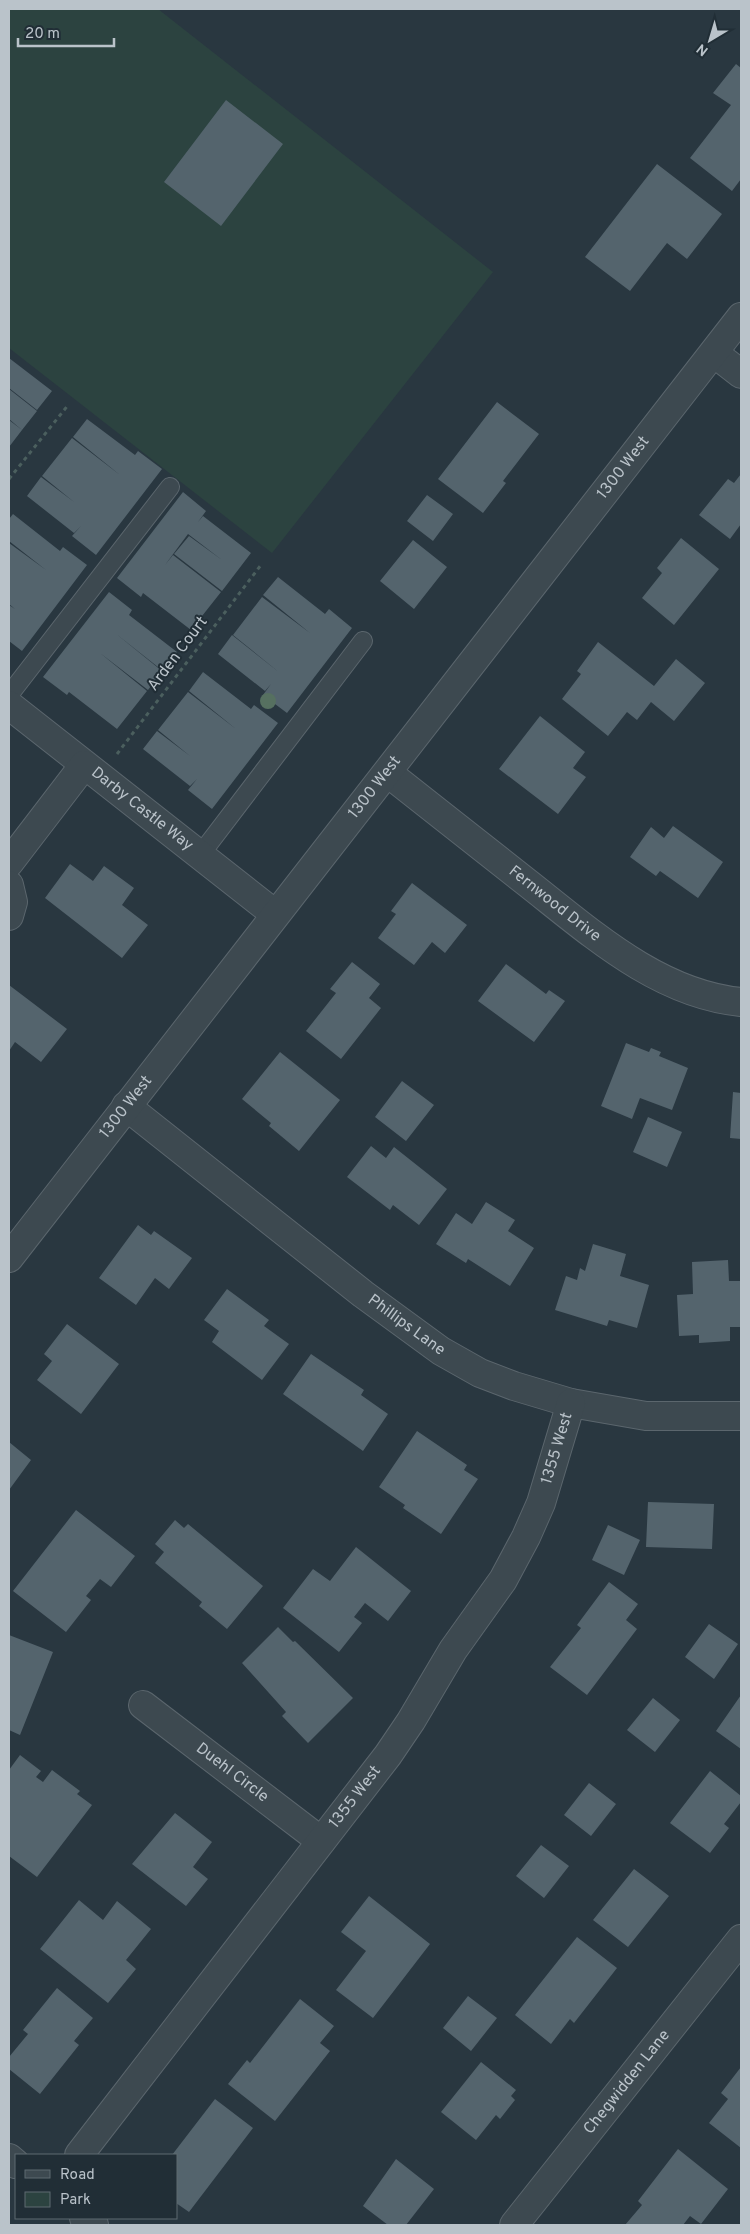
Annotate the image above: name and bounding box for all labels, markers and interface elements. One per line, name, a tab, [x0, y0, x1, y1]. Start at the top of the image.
scale bar	[18, 15, 114, 47]
north arrow	[685, 15, 735, 65]
text: 20 m	[25, 25, 60, 44]
text: N	[694, 39, 712, 59]
street label: 1300 West	[593, 432, 654, 503]
street label: Arden Court	[143, 613, 213, 695]
street label: 1300 West	[344, 752, 406, 823]
street label: Darby Castle Way	[87, 763, 197, 856]
street label: Fernwood Drive	[504, 862, 605, 947]
street label: 1300 West	[96, 1072, 157, 1143]
street label: Phillips Lane	[363, 1291, 449, 1361]
street label: 1355 West	[537, 1410, 578, 1487]
street label: Duehl Circle	[192, 1739, 272, 1807]
street label: 1355 West	[325, 1762, 386, 1833]
street label: Chegwidden Lane	[580, 2026, 675, 2139]
legend	[15, 2154, 178, 2219]
text: Road	[60, 2166, 95, 2185]
text: Park	[60, 2191, 91, 2210]

